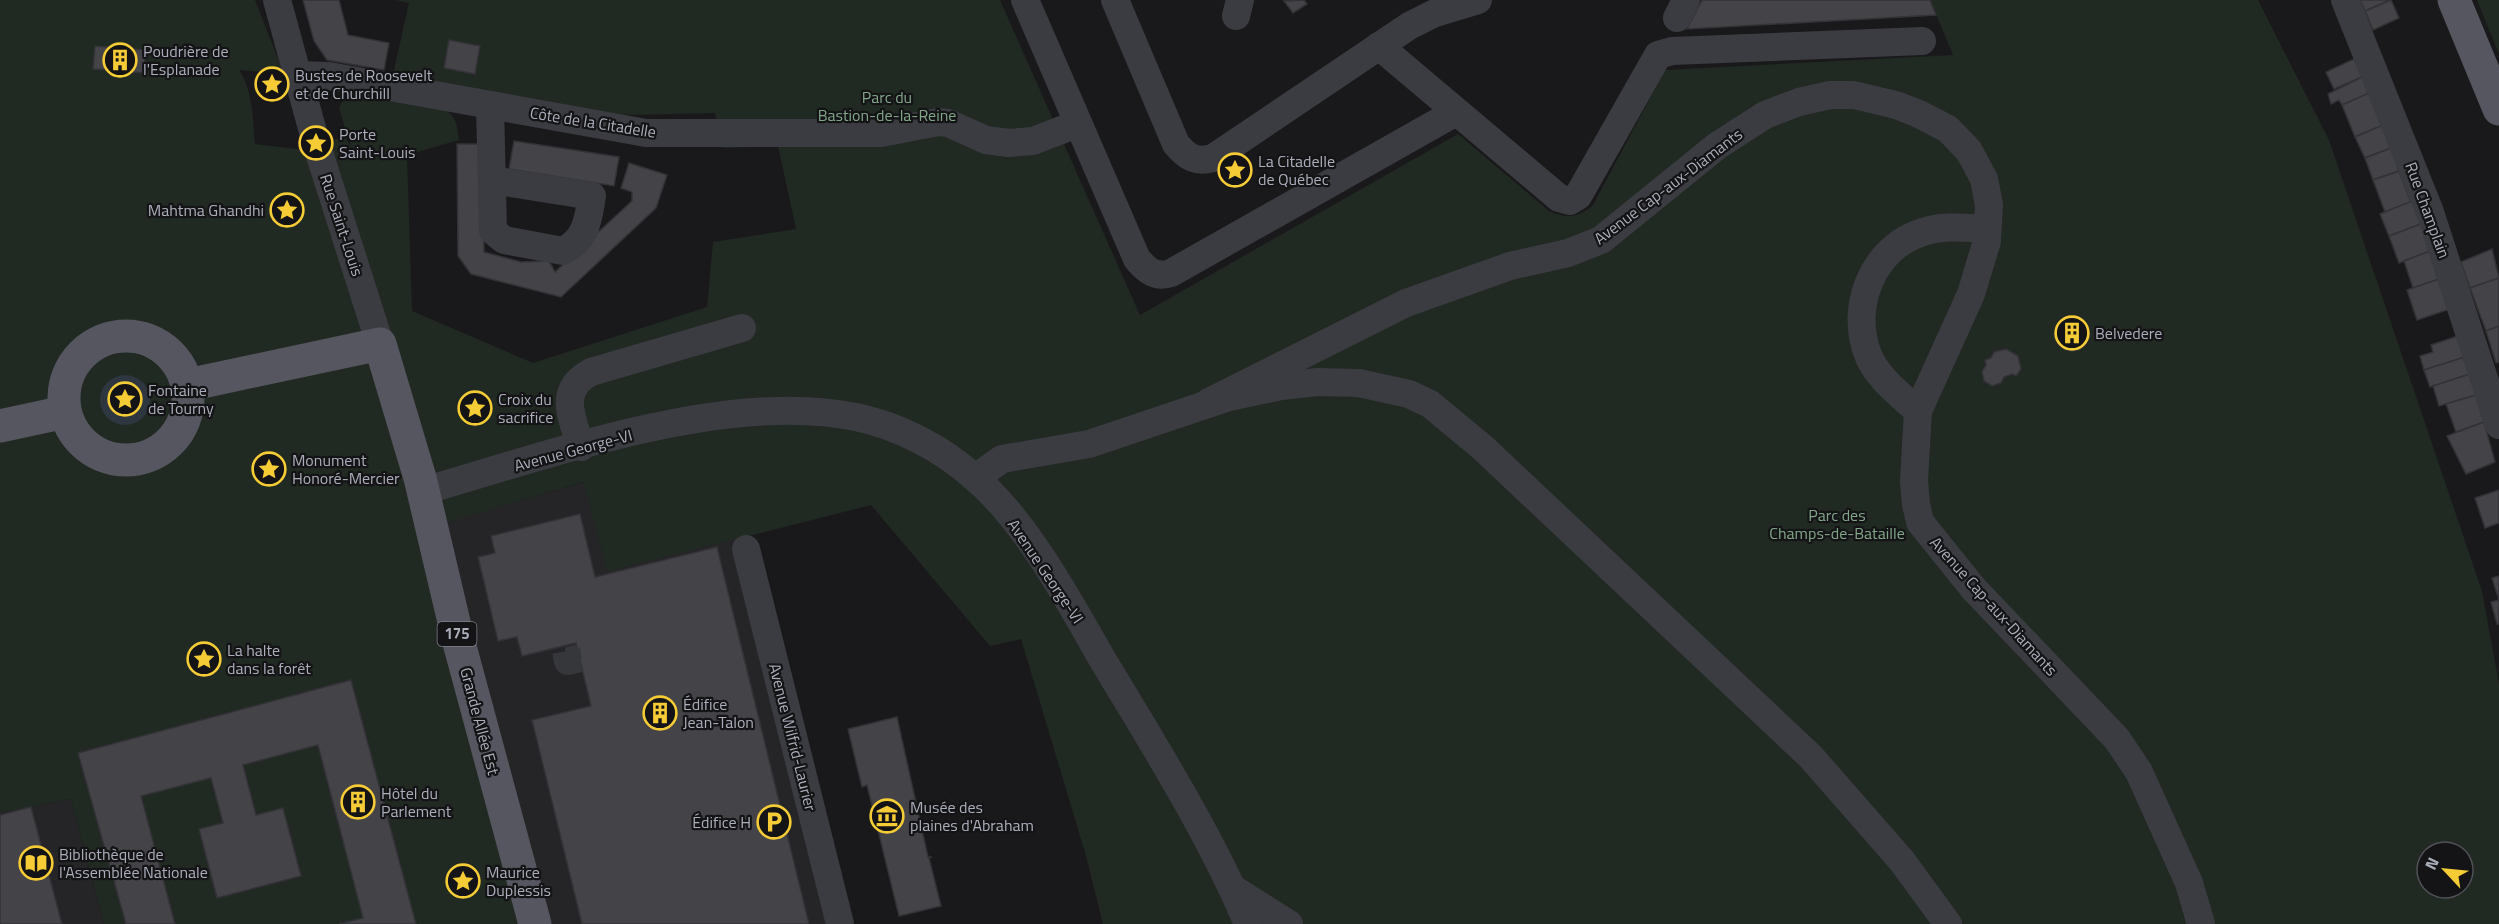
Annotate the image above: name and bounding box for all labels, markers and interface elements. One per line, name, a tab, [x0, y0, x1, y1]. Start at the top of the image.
place label: Poudrière de l'Esplanade	[143, 39, 228, 81]
building icon: Poudrière de l'Esplanade	[102, 42, 138, 78]
place label: Bustes de Roosevelt et de Churchill	[295, 63, 433, 105]
place icon: Bustes de Roosevelt et de Churchill	[254, 66, 290, 102]
park label: Parc du Bastion-de-la-Reine	[818, 85, 956, 127]
street label: Côte de la Citadelle	[528, 100, 658, 144]
place label: Porte Saint-Louis	[339, 122, 415, 164]
street label: Avenue Cap-aux-Diamants	[1589, 122, 1747, 250]
place icon: Porte Saint-Louis	[298, 125, 334, 161]
place label: La Citadelle de Québec	[1258, 149, 1335, 191]
place icon: La Citadelle de Québec	[1217, 152, 1253, 188]
street label: Rue Champlain	[2399, 159, 2457, 261]
street label: Rue Saint-Louis	[314, 171, 370, 279]
place icon: Mahtma Ghandhi	[269, 192, 305, 228]
place label: Mahtma Ghandhi	[148, 198, 264, 222]
building icon: Belvedere	[2054, 315, 2090, 351]
place label: Belvedere	[2095, 321, 2162, 345]
place label: Fontaine de Tourny	[148, 378, 214, 420]
place icon: Fontaine de Tourny	[107, 381, 143, 417]
place label: Croix du sacrifice	[498, 387, 553, 429]
place icon: Croix du sacrifice	[457, 390, 493, 426]
street label: Avenue George-VI	[511, 423, 635, 477]
place label: Monument Honoré-Mercier	[292, 448, 400, 490]
place icon: Monument Honoré-Mercier	[251, 451, 287, 487]
park label: Parc des Champs-de-Bataille	[1769, 503, 1905, 545]
street label: Avenue George-VI	[1002, 514, 1090, 628]
street label: Avenue Cap-aux-Diamants	[1925, 531, 2063, 681]
road number: 175	[438, 622, 476, 646]
place label: La halte dans la forêt	[227, 638, 311, 680]
place icon: La halte dans la forêt	[186, 641, 222, 677]
street label: Avenue Wilfrid-Laurier	[763, 661, 823, 814]
street label: Grande Allée Est	[454, 664, 506, 778]
place label: Édifice Jean-Talon	[683, 692, 754, 734]
building icon: Édifice Jean-Talon	[642, 695, 678, 731]
place label: Hôtel du Parlement	[381, 781, 452, 823]
building icon: Hôtel du Parlement	[340, 784, 376, 820]
place label: Musée des plaines d'Abraham	[910, 795, 1034, 837]
museum icon: Musée des plaines d'Abraham	[869, 798, 905, 834]
parking icon: Édifice H	[756, 804, 792, 840]
place label: Édifice H	[692, 810, 751, 834]
north arrow	[2415, 840, 2475, 900]
place label: Bibliothèque de l'Assemblée Nationale	[59, 842, 208, 884]
library icon: Bibliothèque de l'Assemblée Nationale	[18, 845, 54, 881]
text: N	[2418, 853, 2445, 874]
place label: Maurice Duplessis	[486, 860, 551, 902]
place icon: Maurice Duplessis	[445, 863, 481, 899]

